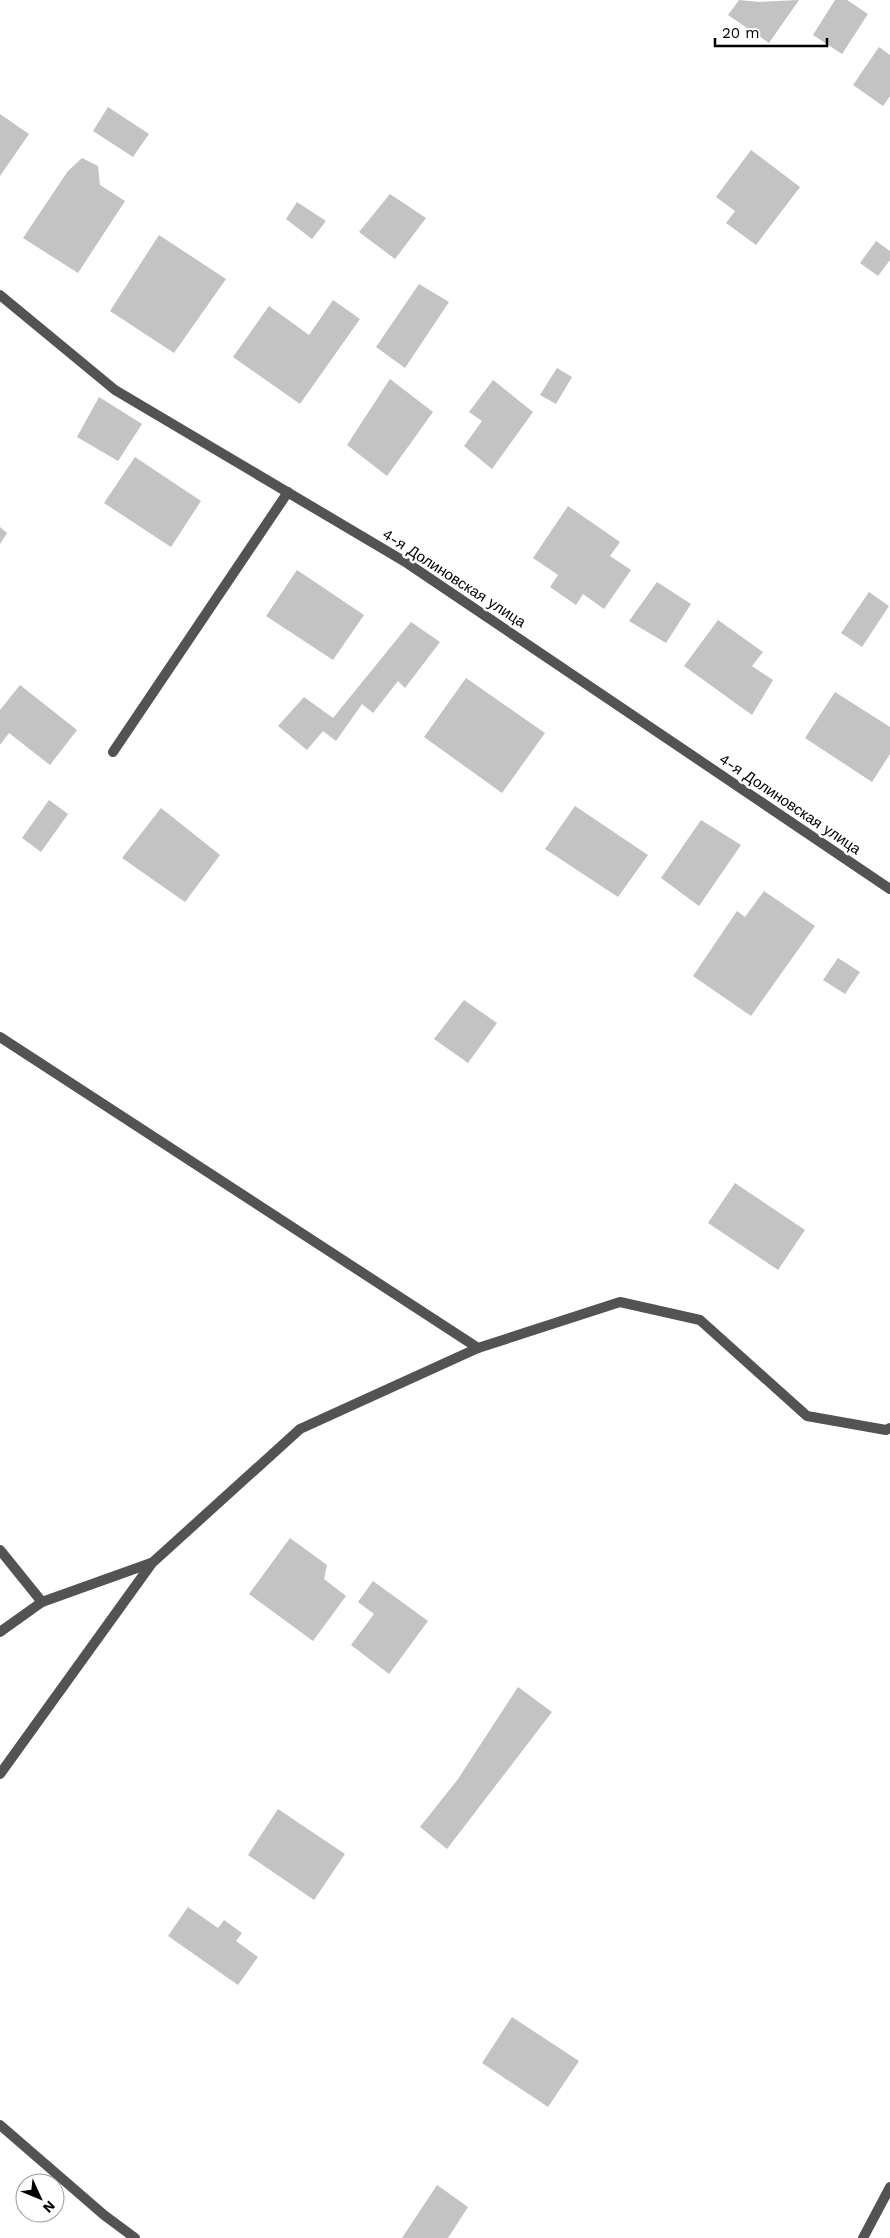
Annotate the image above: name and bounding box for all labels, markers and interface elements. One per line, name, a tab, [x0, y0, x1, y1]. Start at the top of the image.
scale bar	[715, 15, 828, 47]
text: 20 m	[722, 24, 760, 42]
street label: 4-я Долиновская улица	[379, 525, 530, 631]
street label: 4-я Долиновская улица	[716, 750, 865, 859]
north arrow	[15, 2173, 65, 2223]
text: N	[40, 2198, 59, 2216]

